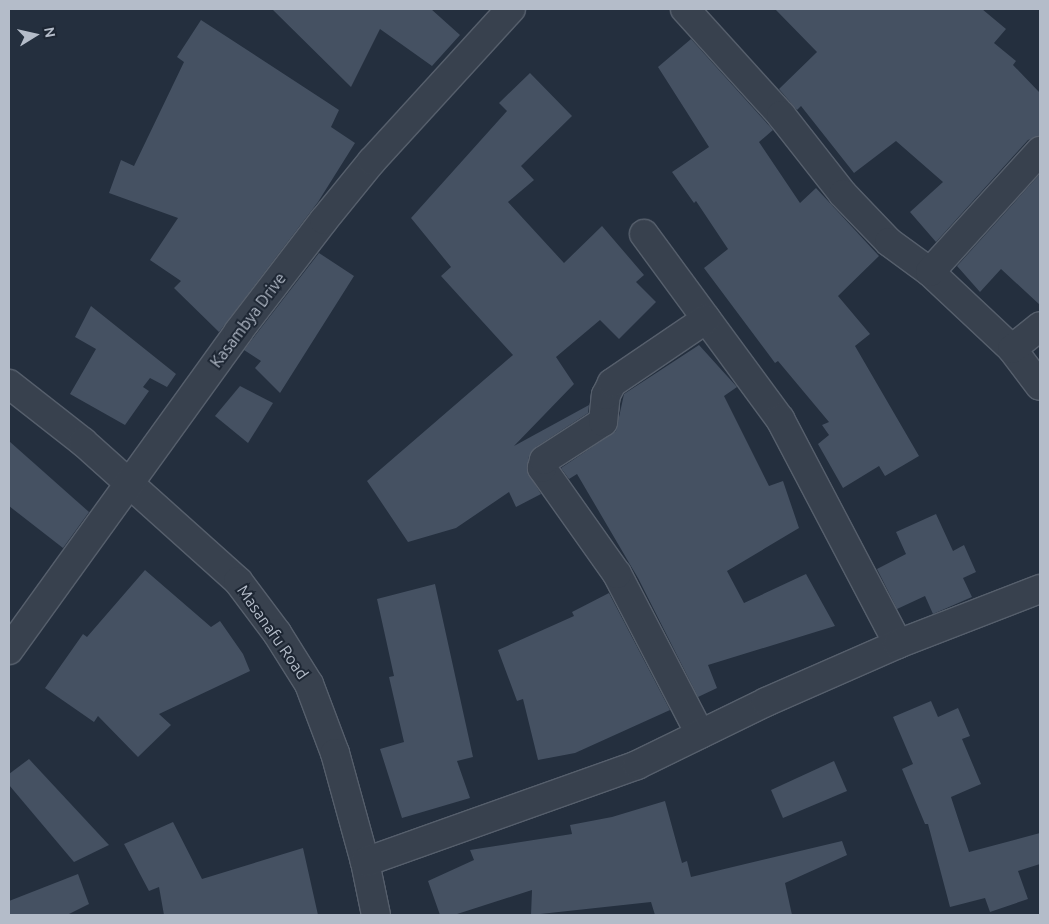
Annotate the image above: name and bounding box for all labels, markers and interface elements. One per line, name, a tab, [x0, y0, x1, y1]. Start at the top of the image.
north arrow	[10, 10, 60, 60]
text: N	[41, 26, 59, 39]
street label: Kasambya Drive	[206, 269, 290, 371]
street label: Masanafu Road	[233, 581, 313, 683]

